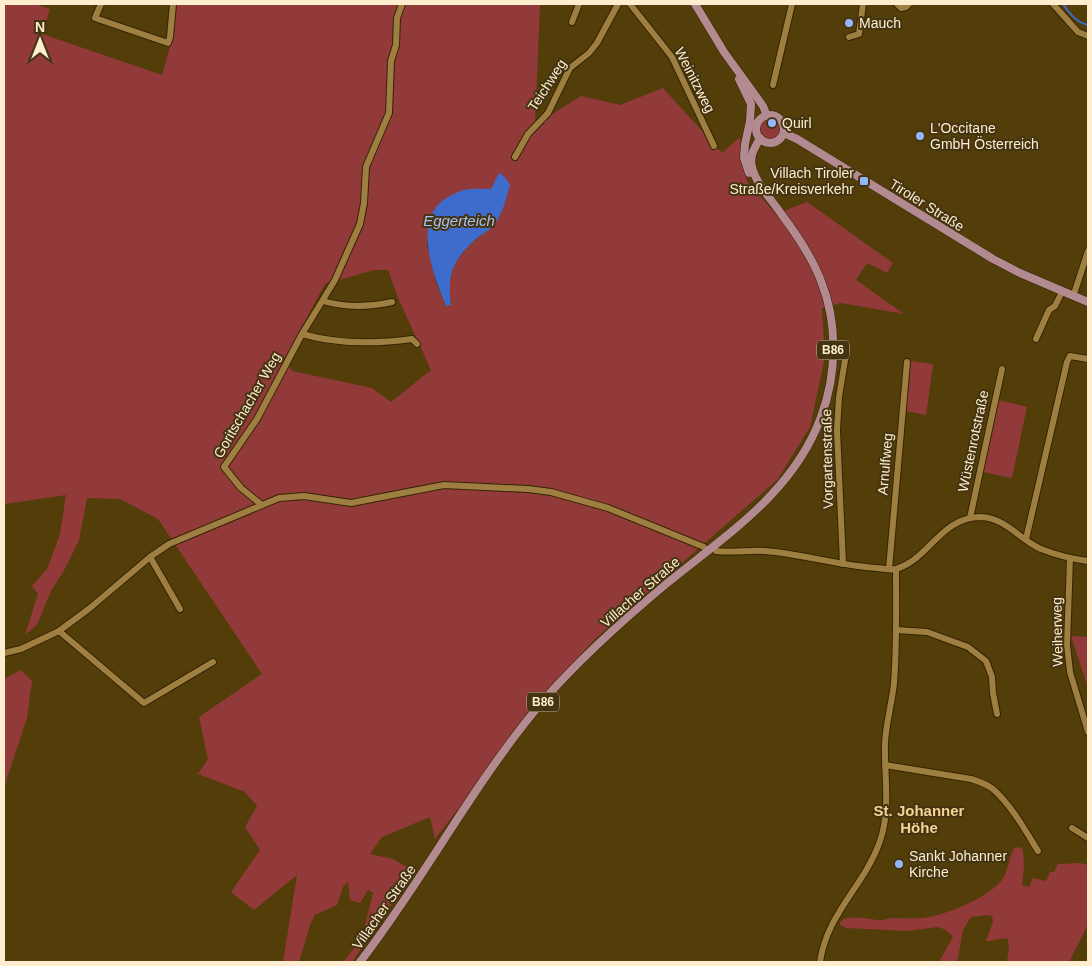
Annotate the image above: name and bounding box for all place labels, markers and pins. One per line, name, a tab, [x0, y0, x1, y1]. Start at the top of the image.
place label: Mauch	[859, 15, 901, 31]
marker: Mauch	[843, 17, 855, 29]
place label: Quirl	[782, 115, 812, 131]
marker: Quirl	[766, 117, 778, 129]
place label: L'Occitane GmbH Österreich	[930, 120, 1039, 152]
marker: L'Occitane GmbH Österreich	[914, 130, 926, 142]
place label: Villach Tiroler Straße/Kreisverkehr	[730, 165, 854, 197]
marker: Villach Tiroler Straße/Kreisverkehr	[858, 175, 870, 187]
place label: Sankt Johanner Kirche	[909, 848, 1007, 880]
marker: Sankt Johanner Kirche	[893, 858, 905, 870]

